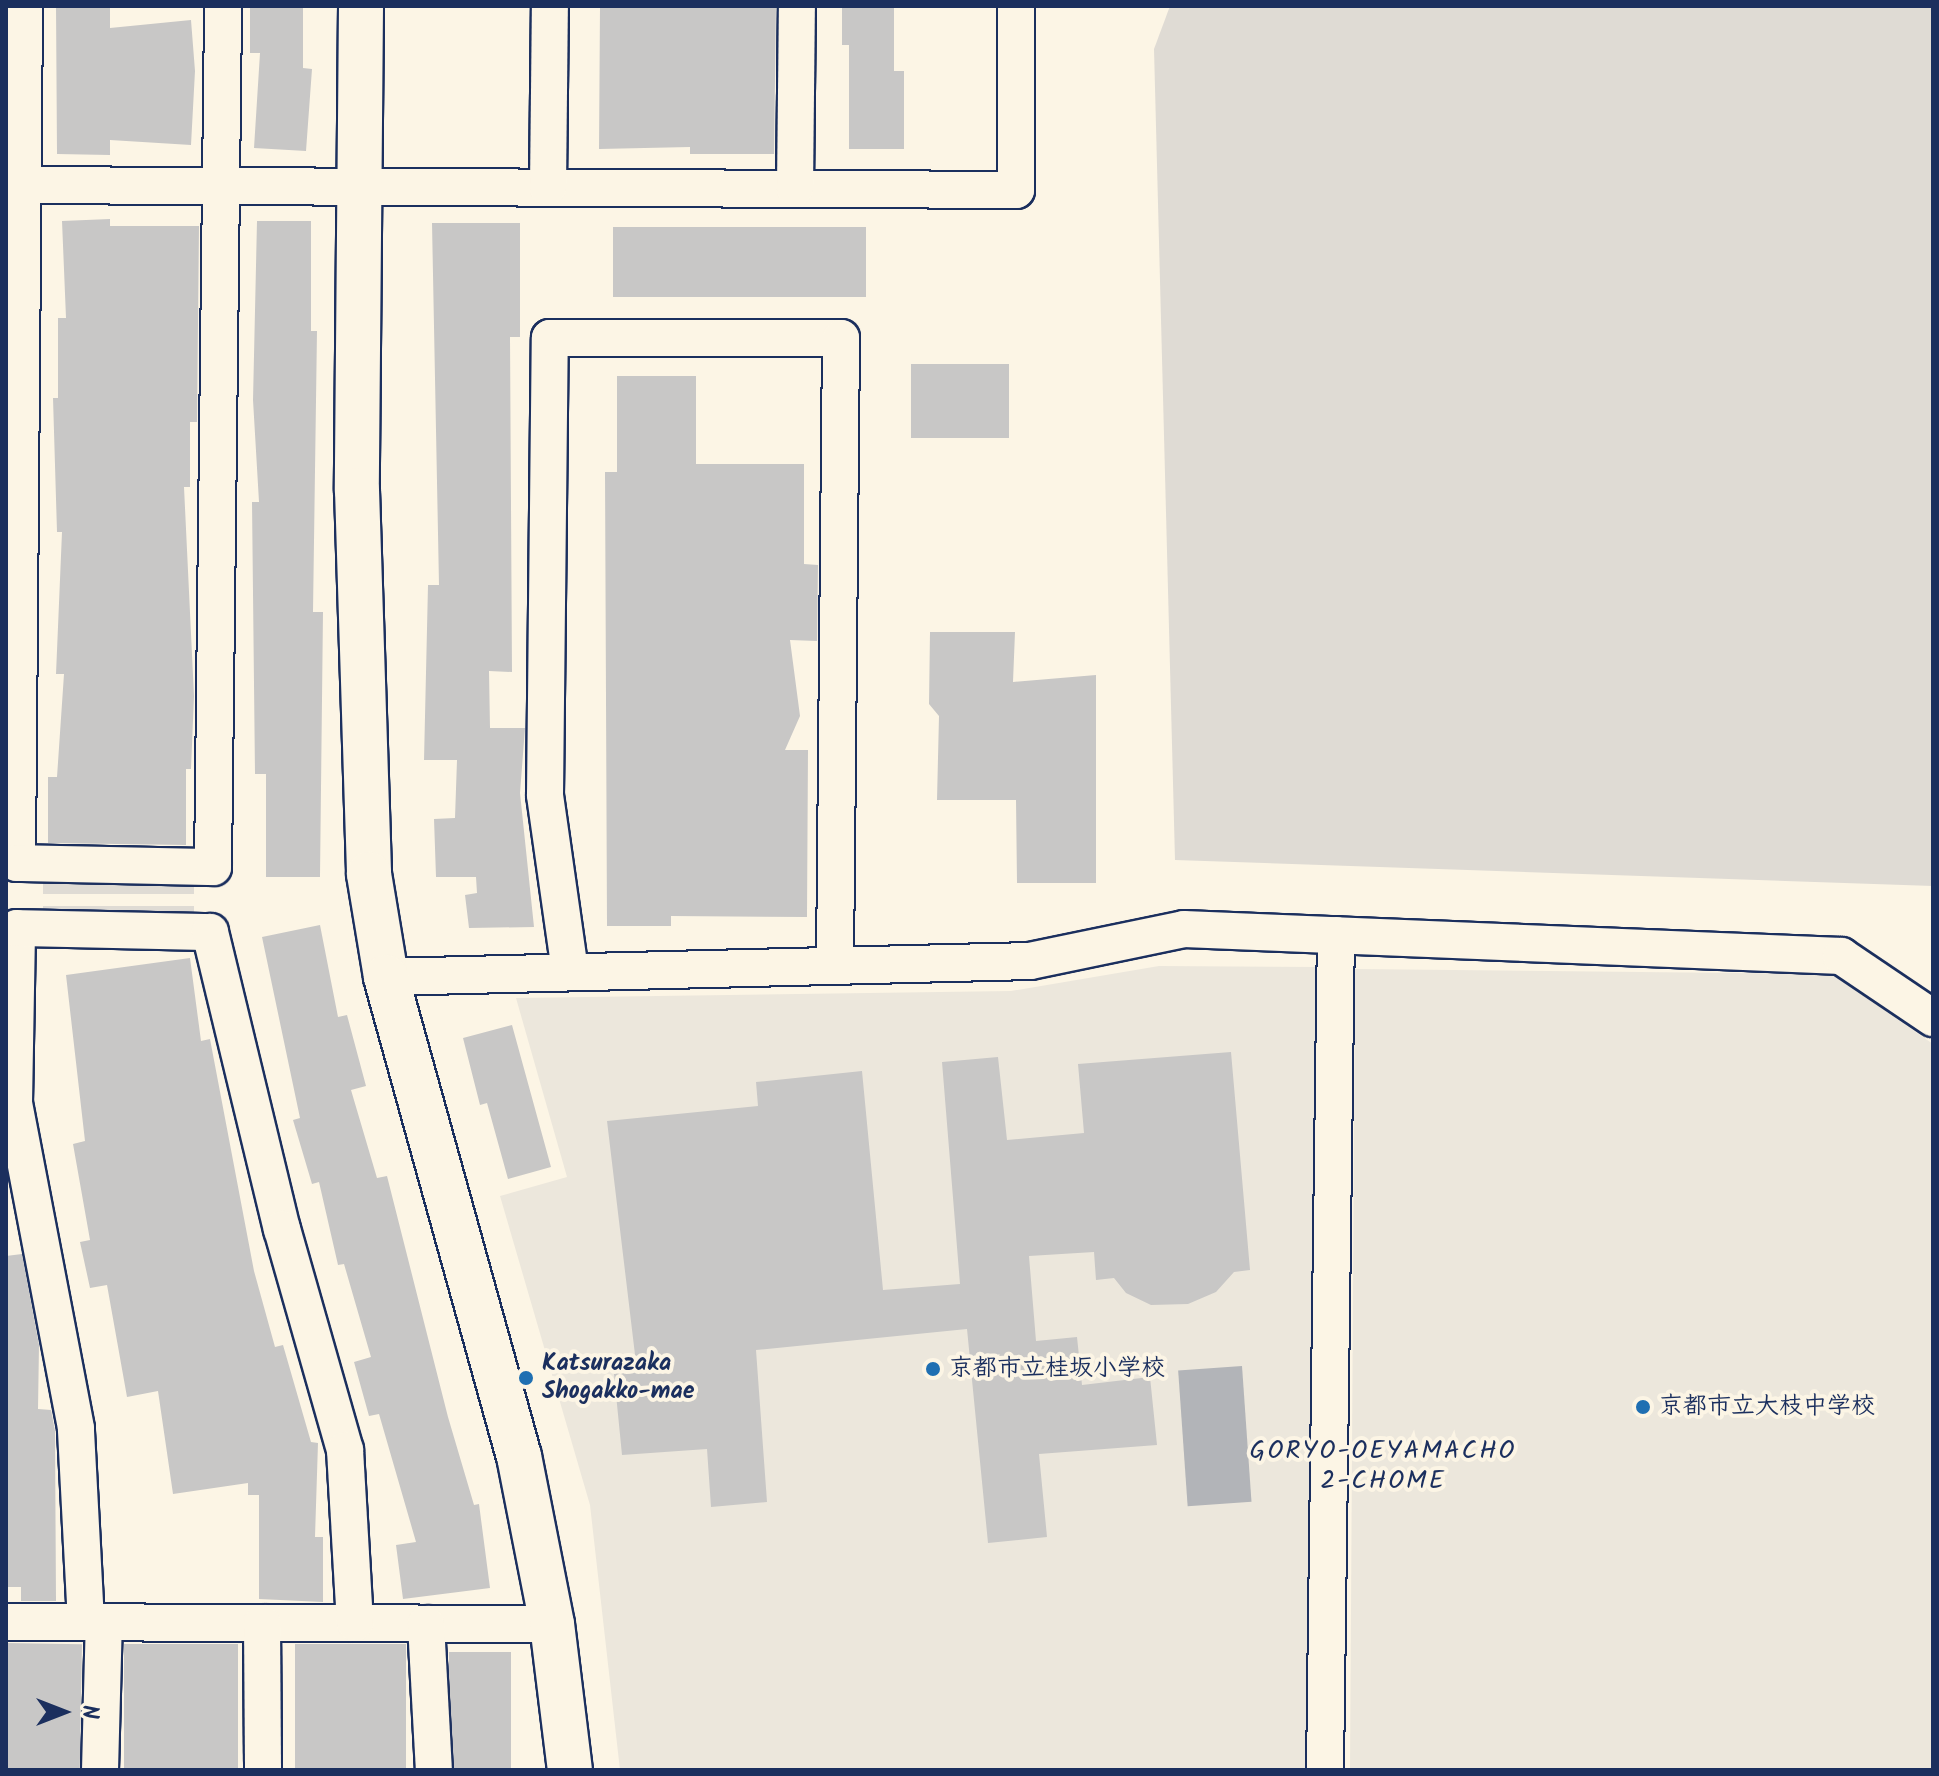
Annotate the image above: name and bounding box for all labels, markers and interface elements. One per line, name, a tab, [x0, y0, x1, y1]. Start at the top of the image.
place label: Katsurazaka Shogakko-mae	[542, 1350, 694, 1406]
place label: 京都市立桂坂小学校	[949, 1355, 1165, 1383]
marker: 京都市立桂坂小学校	[924, 1360, 942, 1378]
marker: Katsurazaka Shogakko-mae	[517, 1369, 535, 1387]
place label: 京都市立大枝中学校	[1659, 1393, 1875, 1421]
marker: 京都市立大枝中学校	[1634, 1398, 1652, 1416]
district label: GORYO-OEYAMACHO 2-CHOME	[1250, 1436, 1516, 1498]
north arrow	[24, 1672, 104, 1752]
text: N	[71, 1705, 106, 1719]

